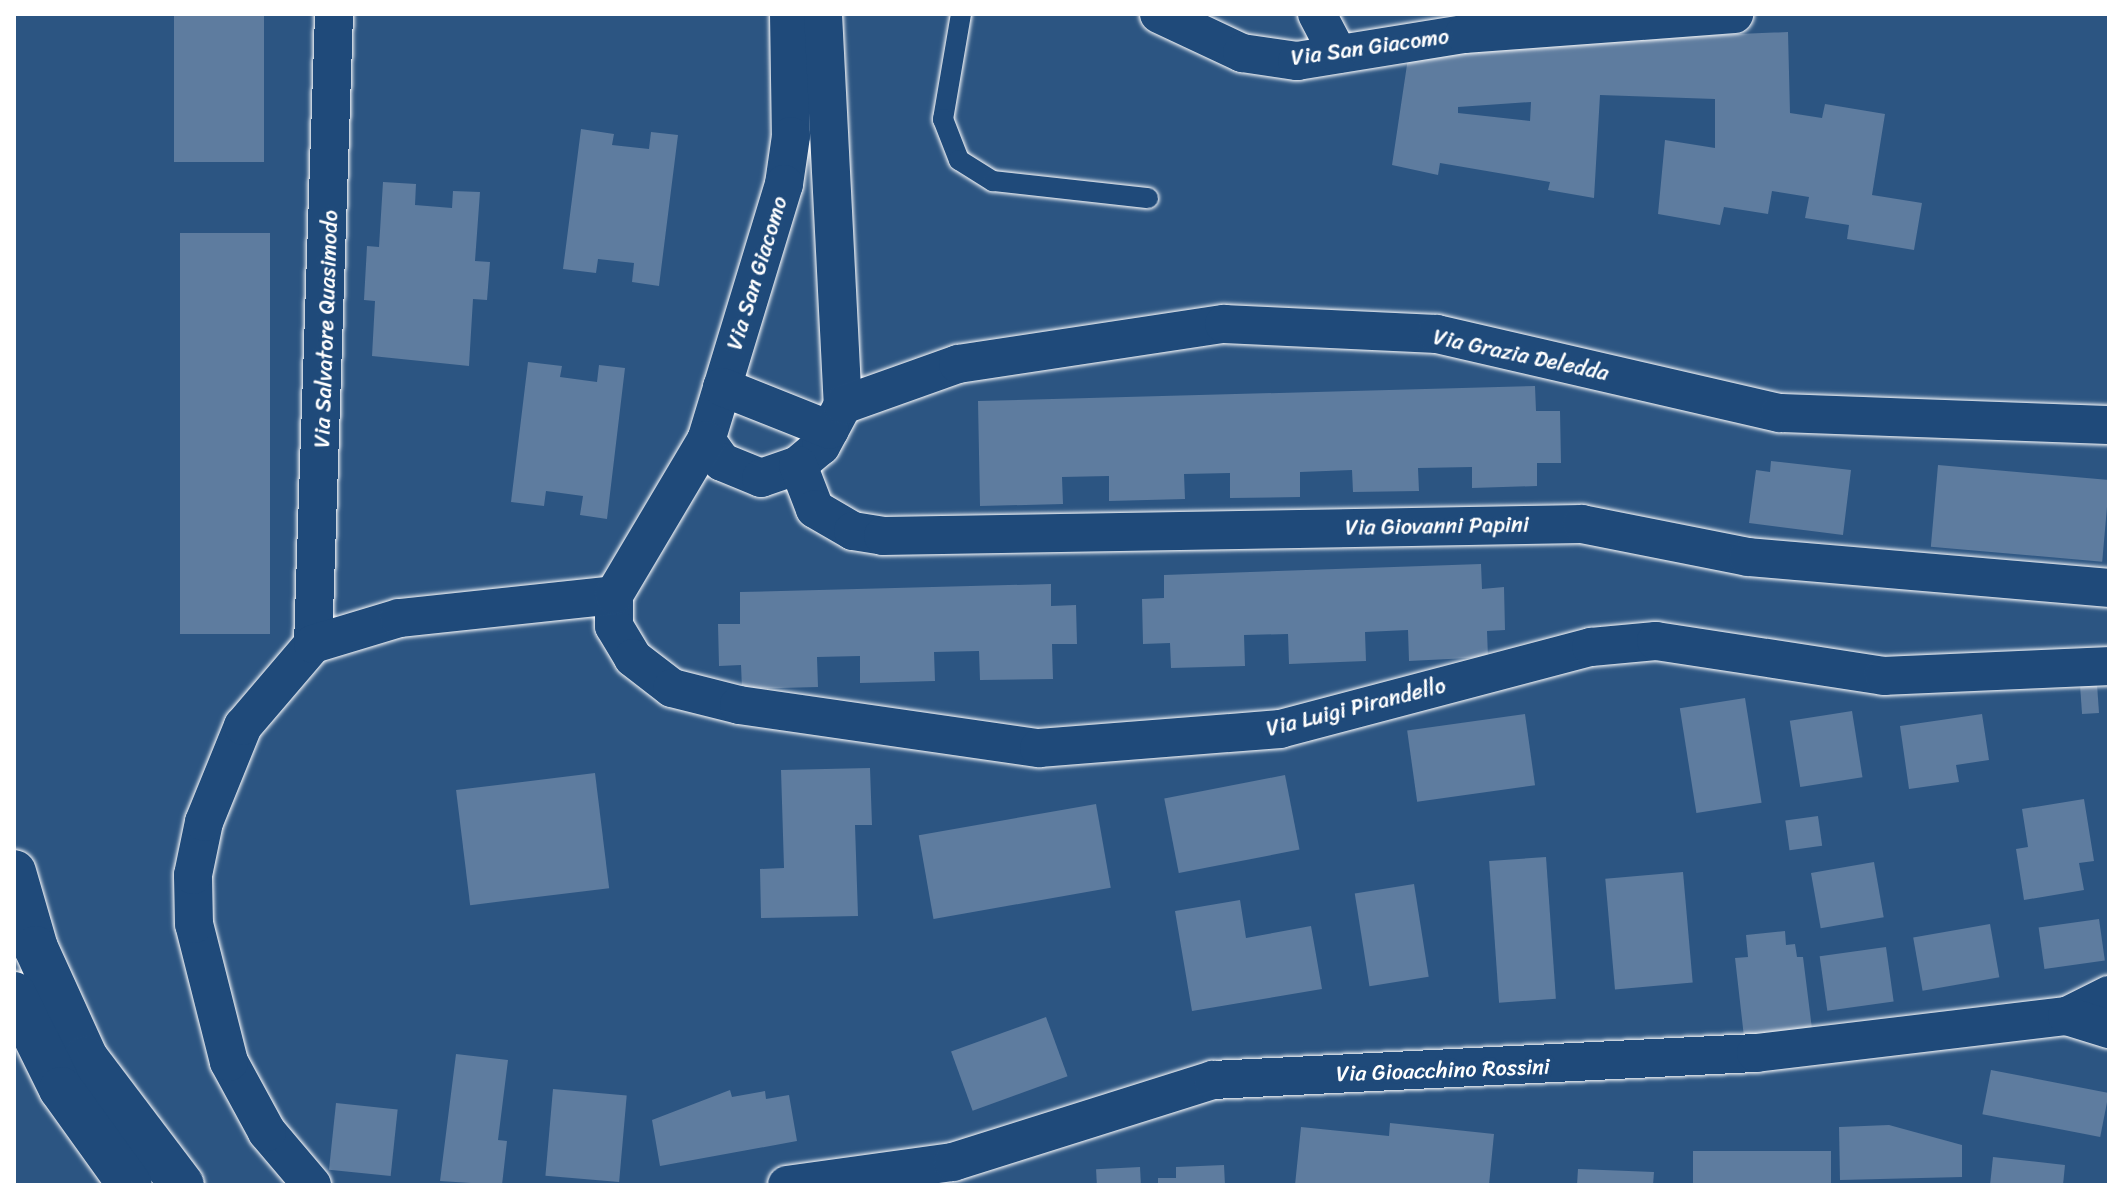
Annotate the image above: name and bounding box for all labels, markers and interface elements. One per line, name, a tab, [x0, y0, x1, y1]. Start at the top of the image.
street label: Via San Giacomo	[1289, 23, 1451, 71]
street label: Via San Giacomo	[721, 193, 793, 353]
street label: Via Salvatore Quasimodo	[309, 209, 343, 449]
street label: Via Grazia Deledda	[1431, 323, 1611, 387]
street label: Via Giovanni Papini	[1345, 511, 1529, 541]
street label: Via Luigi Pirandello	[1263, 672, 1449, 742]
street label: Via Gioacchino Rossini	[1335, 1053, 1551, 1087]

